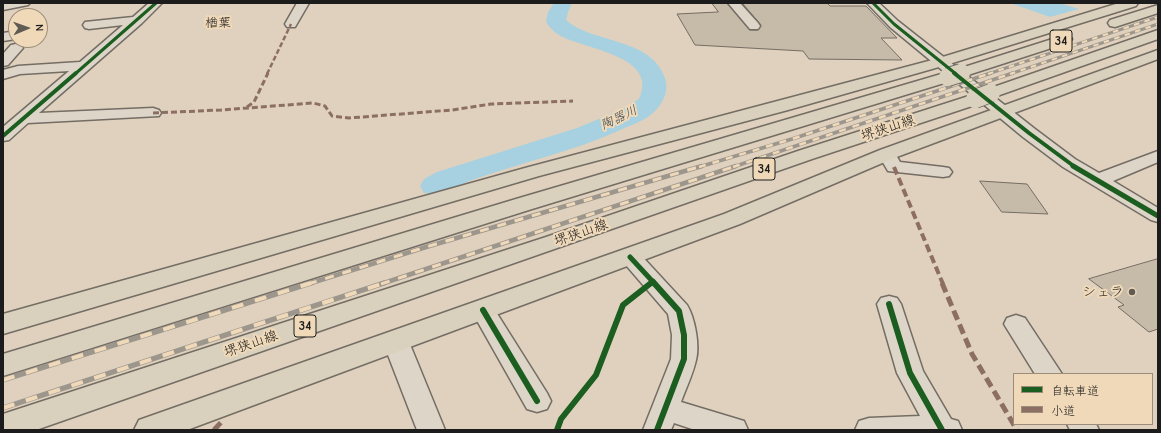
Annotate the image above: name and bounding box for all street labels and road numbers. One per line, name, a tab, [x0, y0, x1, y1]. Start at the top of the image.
road number: 34	[1050, 30, 1072, 52]
street label: 堺狭山線	[859, 111, 917, 145]
road number: 34	[753, 158, 775, 180]
street label: 堺狭山線	[552, 216, 610, 250]
road number: 34	[294, 315, 316, 337]
street label: 堺狭山線	[222, 327, 280, 361]

